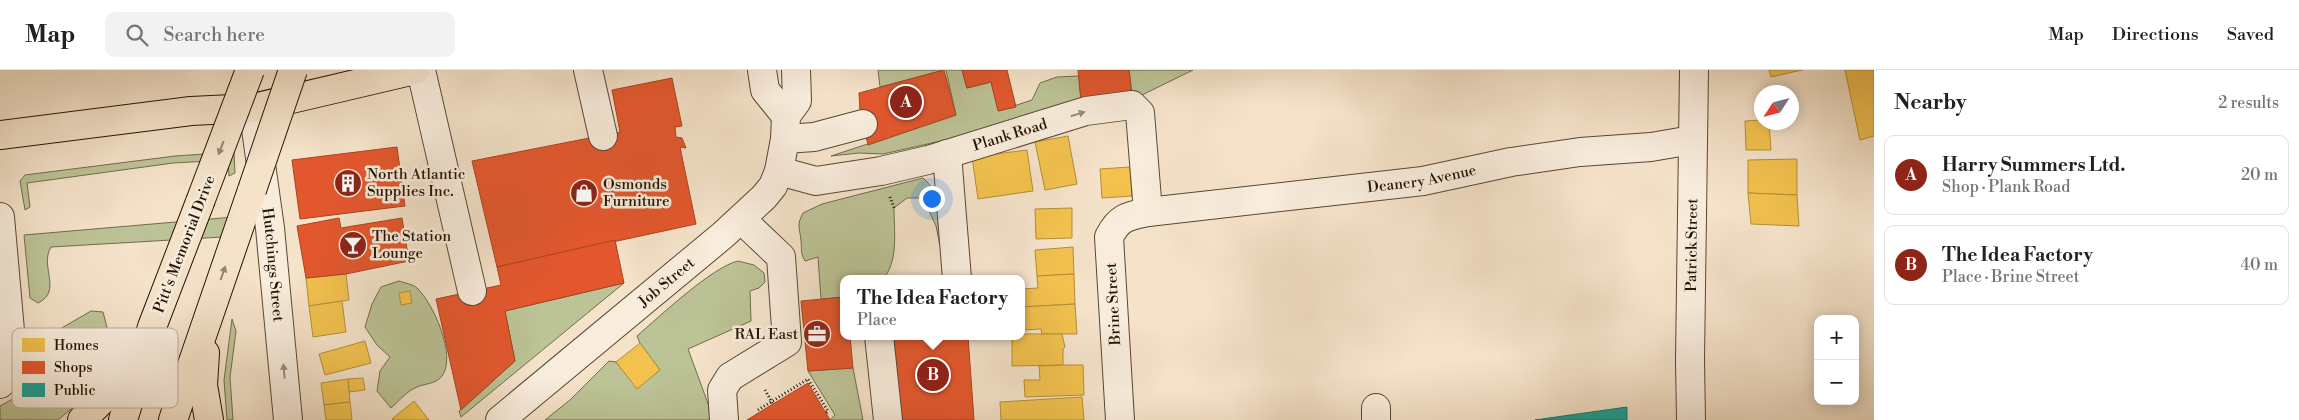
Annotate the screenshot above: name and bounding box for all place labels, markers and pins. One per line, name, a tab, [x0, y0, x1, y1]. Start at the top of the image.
pin: A	[890, 83, 922, 121]
place label: North Atlantic Supplies Inc.	[367, 165, 465, 201]
building icon: North Atlantic Supplies Inc.	[333, 168, 363, 198]
place label: Osmonds Furniture	[603, 175, 670, 211]
shop icon: Osmonds Furniture	[569, 178, 599, 208]
place label: The Station Lounge	[372, 227, 451, 263]
bar icon: The Station Lounge	[338, 230, 368, 260]
office icon: RAL East	[802, 319, 832, 349]
place label: RAL East	[735, 325, 799, 344]
pin: B	[917, 356, 949, 394]

